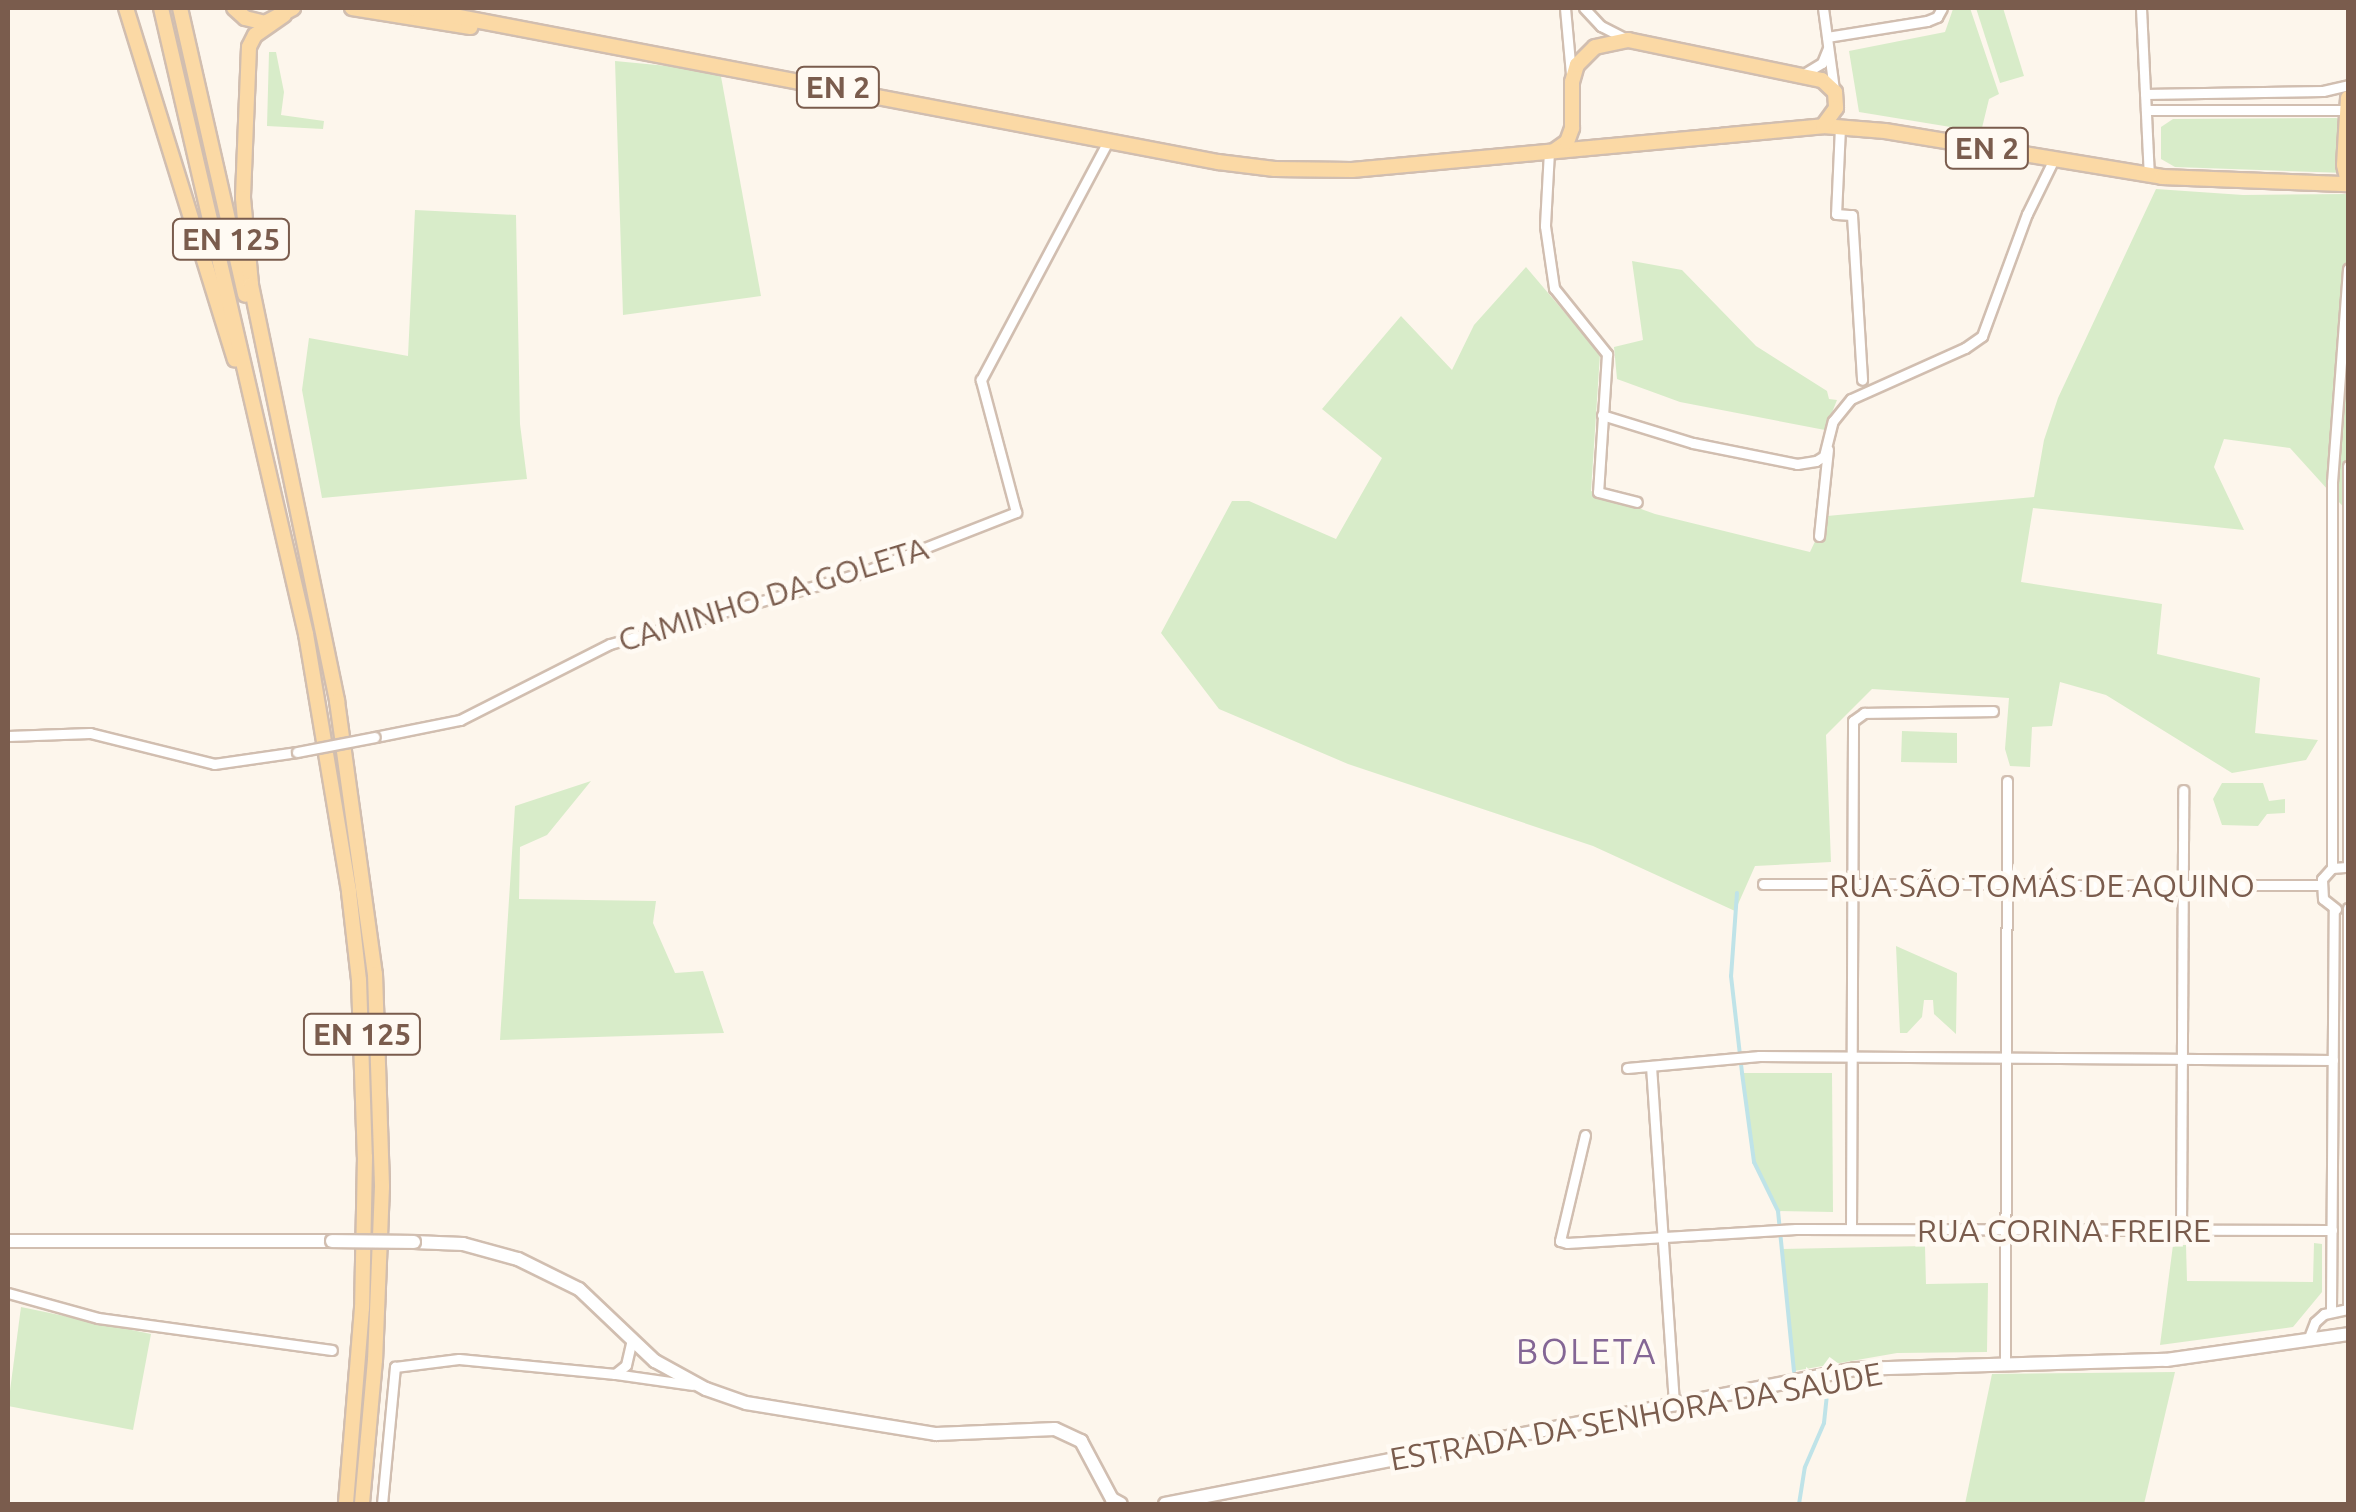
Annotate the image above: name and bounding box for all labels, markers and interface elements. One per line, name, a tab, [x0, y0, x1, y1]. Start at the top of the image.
road number: EN 2	[796, 62, 880, 112]
road number: EN 2	[1944, 123, 2030, 173]
road number: EN 125	[171, 214, 291, 264]
street label: CAMINHO DA GOLETA	[613, 529, 933, 659]
street label: RUA SÃO TOMÁS DE AQUINO	[1829, 866, 2255, 904]
road number: EN 125	[302, 1009, 422, 1059]
street label: RUA CORINA FREIRE	[1917, 1211, 2211, 1249]
district label: BOLETA	[1516, 1330, 1658, 1372]
street label: ESTRADA DA SENHORA DA SAÚDE	[1387, 1354, 1885, 1478]

